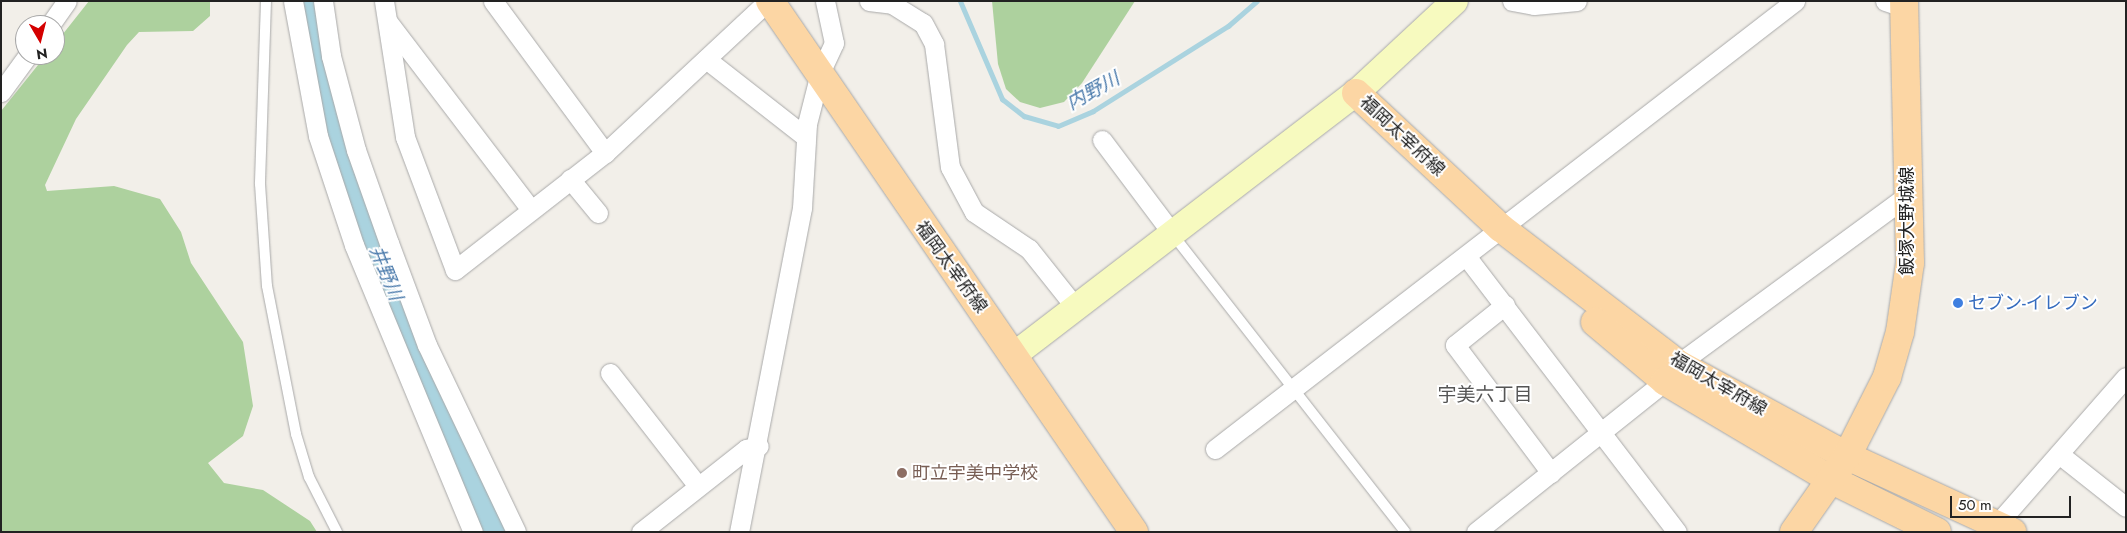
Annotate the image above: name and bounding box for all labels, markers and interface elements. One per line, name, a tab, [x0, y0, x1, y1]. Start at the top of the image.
north arrow	[15, 15, 65, 65]
text: N	[35, 43, 49, 65]
water label: 内野川	[1063, 67, 1123, 115]
street label: 福岡太宰府線	[1355, 91, 1449, 181]
street label: 飯塚大野城線	[1896, 167, 1918, 275]
street label: 福岡太宰府線	[911, 217, 991, 317]
water label: 井野川	[365, 242, 407, 304]
place label: セブン-イレブン	[1968, 292, 2098, 314]
marker: セブン-イレブン	[1952, 297, 1964, 309]
street label: 福岡太宰府線	[1666, 348, 1770, 420]
district label: 宇美六丁目	[1438, 384, 1532, 406]
place label: 町立宇美中学校	[912, 462, 1038, 484]
marker: 町立宇美中学校	[896, 467, 908, 479]
scale bar	[1952, 486, 2073, 518]
text: 50 m	[1958, 494, 1992, 516]

